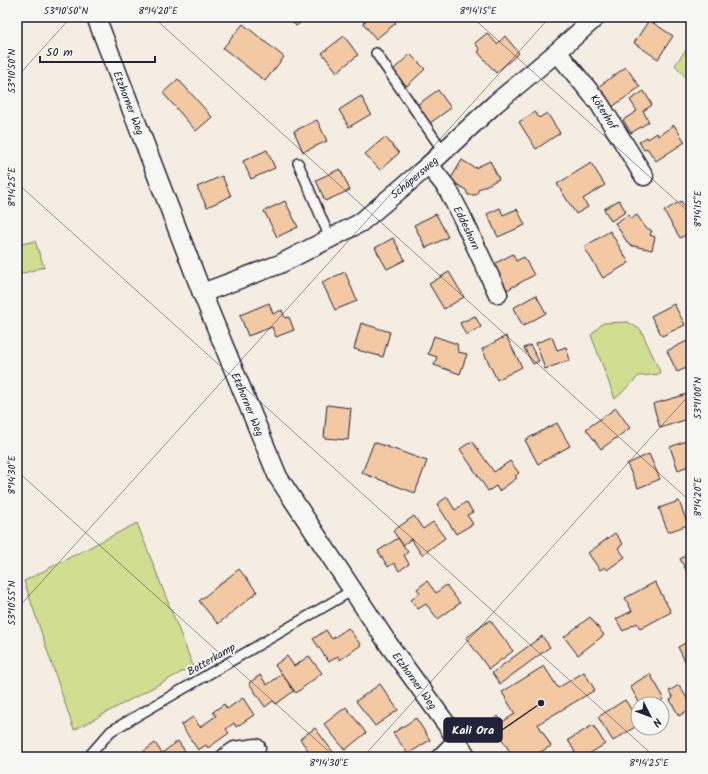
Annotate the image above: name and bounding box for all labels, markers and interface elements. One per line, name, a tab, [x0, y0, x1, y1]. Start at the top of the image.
text: 53°10'50"N	[44, 3, 88, 19]
text: 8°14'20"E	[138, 3, 179, 19]
text: 8°14'15"E	[459, 3, 498, 19]
scale bar	[40, 38, 155, 64]
text: 50 m	[46, 43, 73, 62]
text: 53°10'50"N	[4, 49, 20, 93]
street label: Etzhorner Weg	[107, 68, 149, 138]
street label: Köterhof	[585, 90, 622, 135]
street label: Schäpersweg	[387, 153, 443, 204]
text: 8°14'25"E	[4, 166, 20, 207]
text: 8°14'15"E	[690, 189, 706, 228]
street label: Eddeshorn	[448, 203, 485, 254]
street label: Etzhorner Weg	[226, 370, 268, 439]
text: 53°11'00"N	[690, 377, 706, 419]
text: 8°14'30"E	[4, 454, 20, 495]
text: 8°14'20"E	[690, 476, 706, 517]
text: 53°10'55"N	[4, 580, 20, 625]
street label: Botterkamp	[184, 638, 240, 681]
street label: Etzhorner Weg	[387, 648, 441, 714]
north arrow	[630, 696, 670, 736]
text: N	[648, 713, 666, 731]
callout: Kali Ora	[444, 718, 502, 742]
text: Kali Ora	[452, 721, 494, 740]
text: 8°14'30"E	[309, 755, 350, 771]
text: 8°14'25"E	[629, 755, 670, 771]

